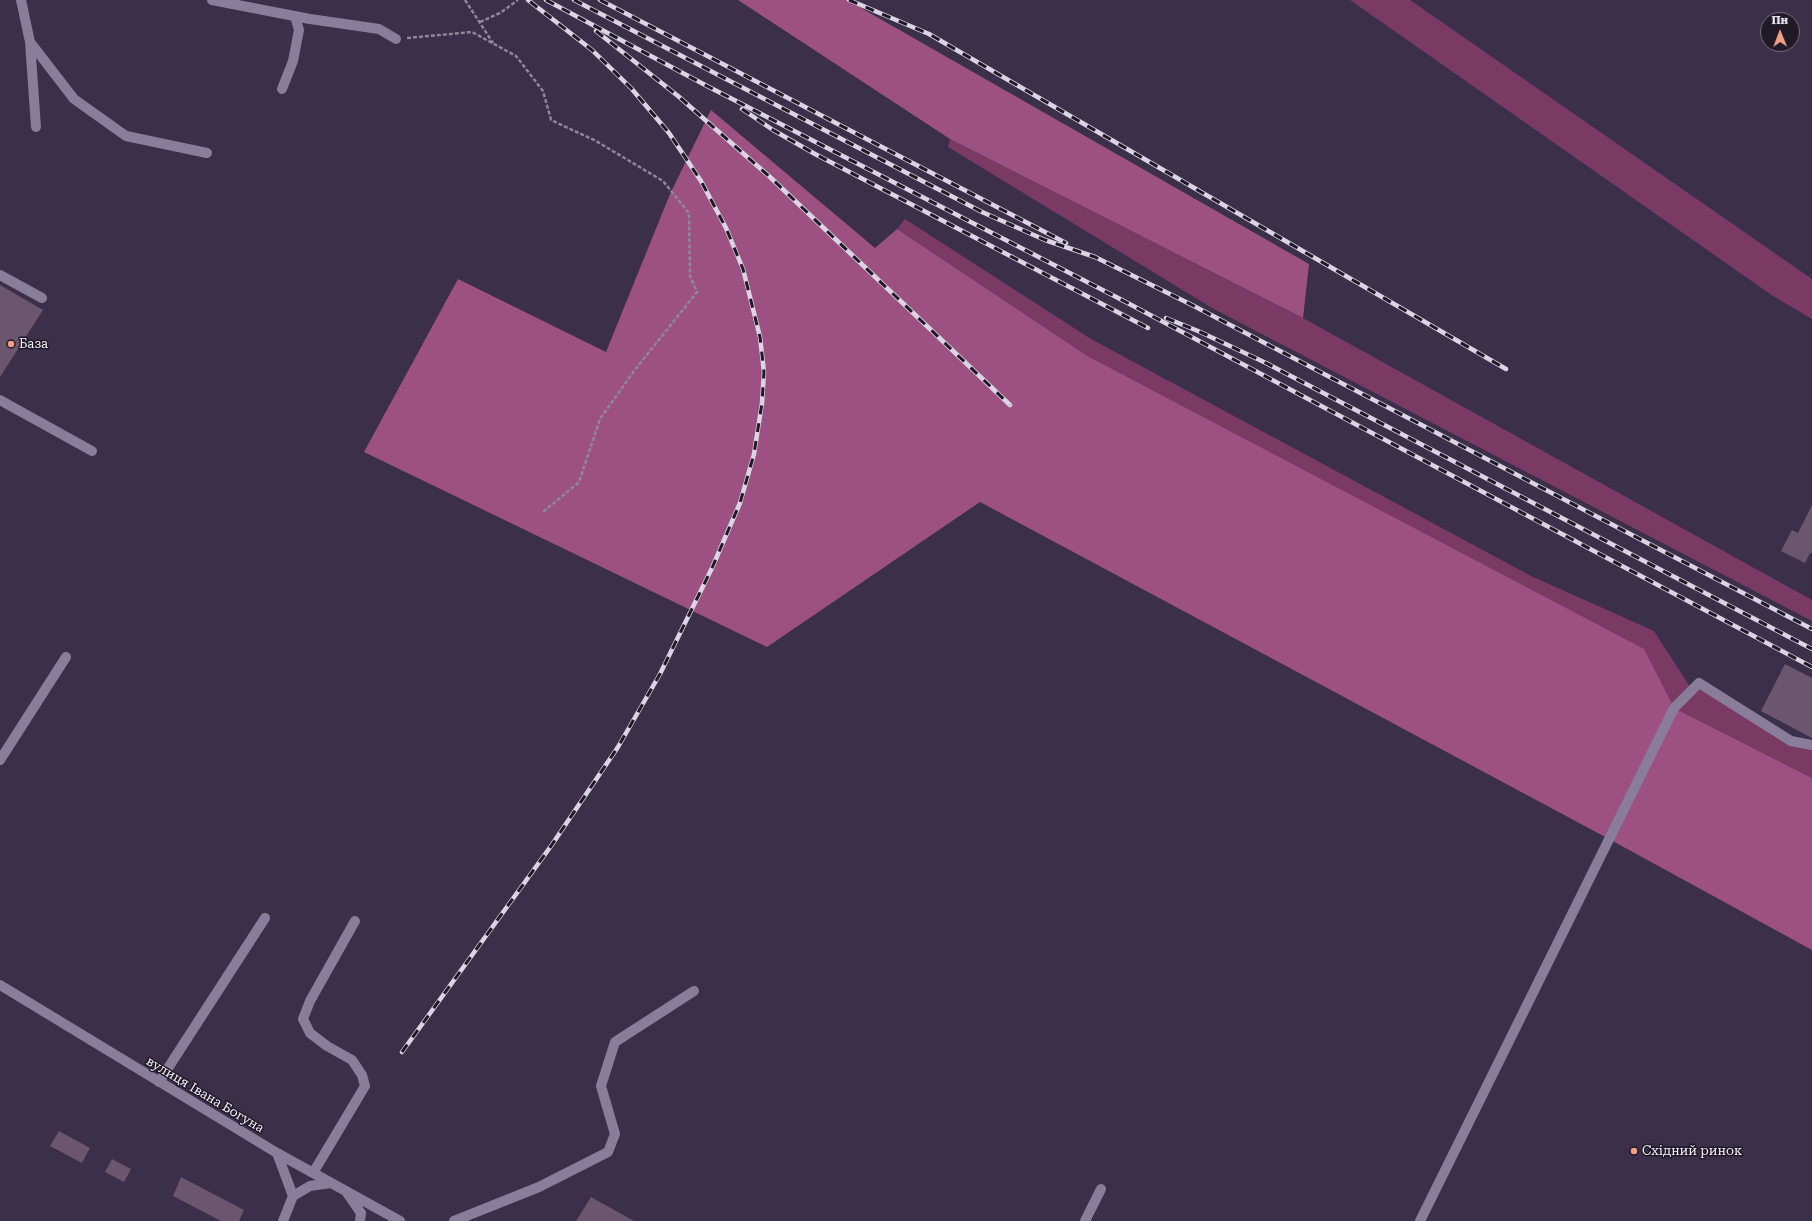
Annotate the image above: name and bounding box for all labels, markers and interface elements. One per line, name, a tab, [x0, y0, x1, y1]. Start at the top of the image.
north arrow	[1760, 12, 1800, 52]
text: Пн	[1771, 14, 1788, 27]
place label: База	[19, 336, 48, 352]
marker: База	[6, 339, 16, 349]
street label: вулиця Івана Богуна	[143, 1054, 267, 1136]
place label: Східний ринок	[1642, 1143, 1742, 1159]
marker: Східний ринок	[1629, 1146, 1639, 1156]

